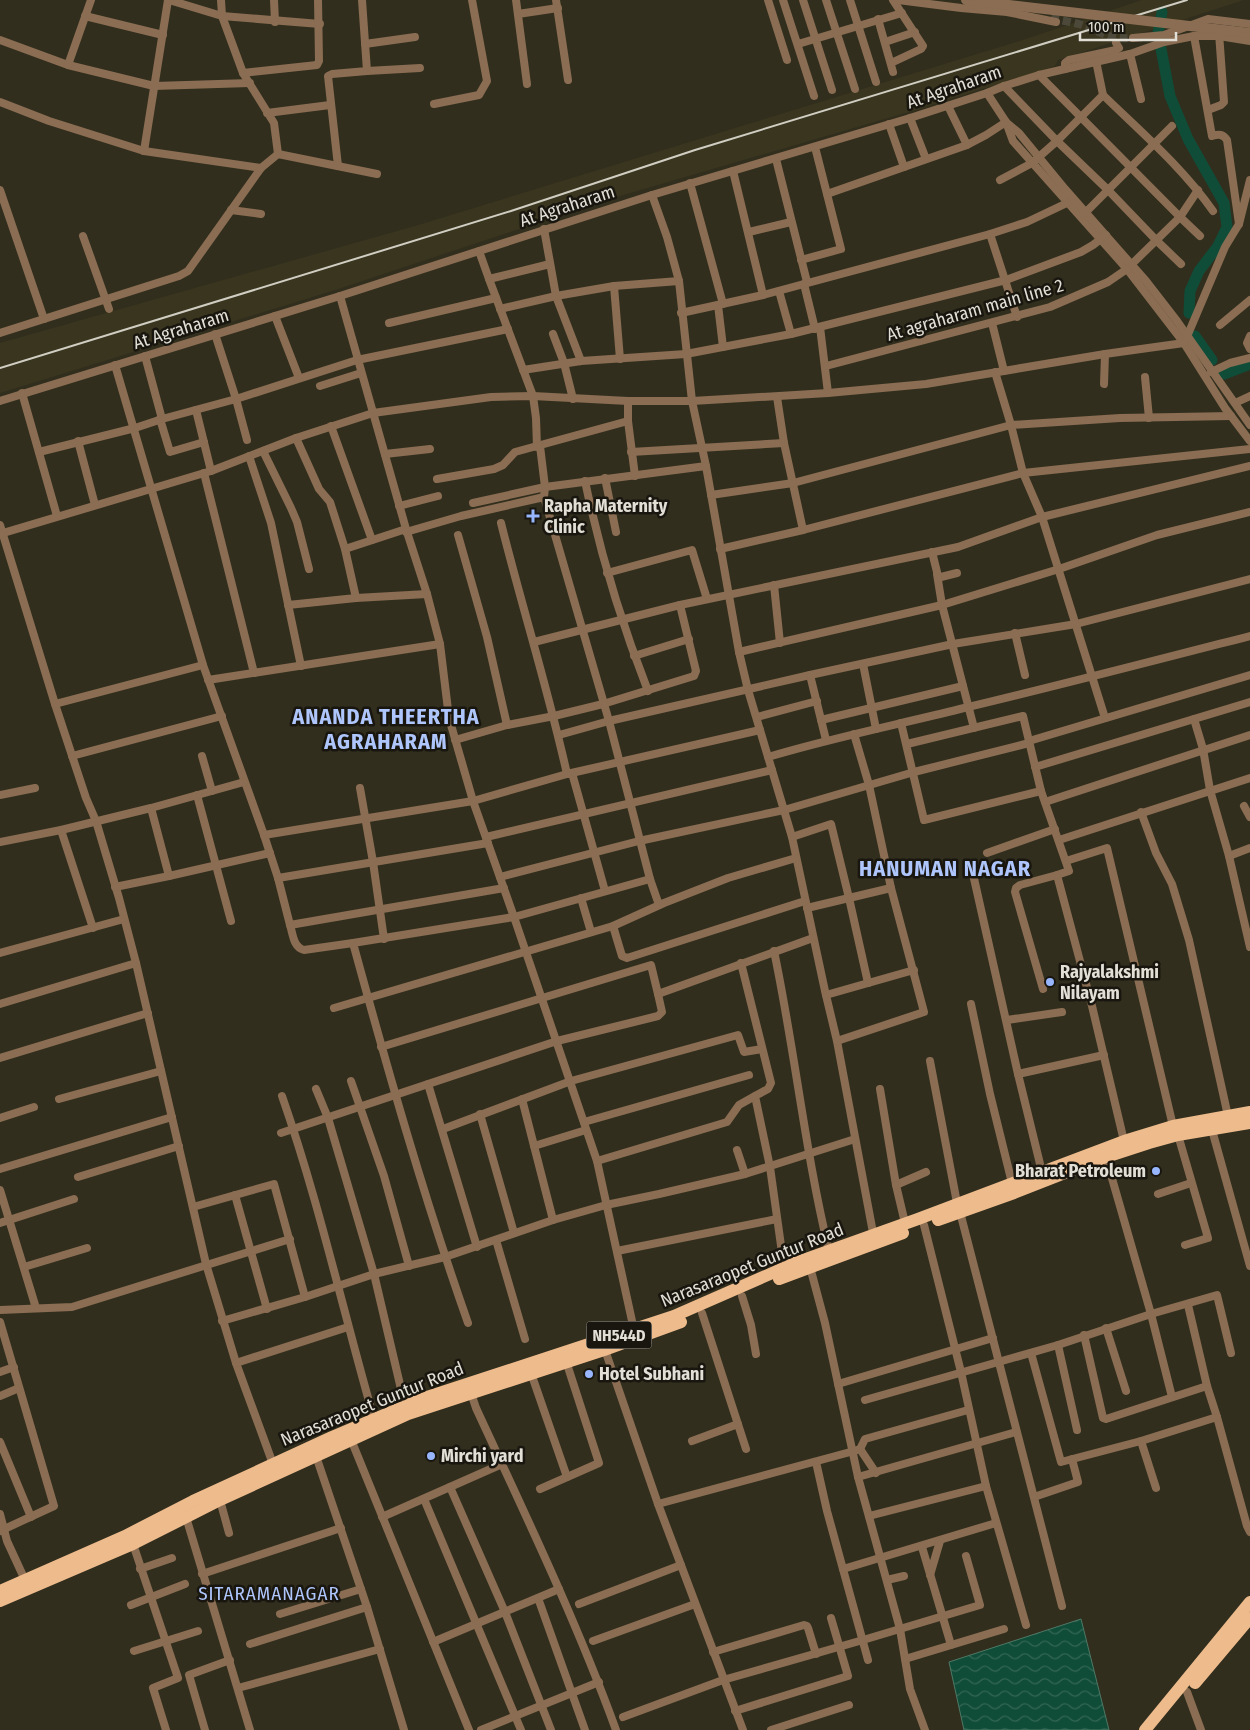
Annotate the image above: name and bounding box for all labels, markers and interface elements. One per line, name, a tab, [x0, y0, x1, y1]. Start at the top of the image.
scale bar	[1080, 10, 1176, 42]
text: 100 m	[1088, 18, 1125, 36]
street label: At Agraharam	[904, 61, 1004, 113]
street label: At Agraharam	[517, 180, 617, 232]
street label: At agraharam main line 2	[884, 274, 1066, 346]
street label: At Agraharam	[131, 304, 231, 354]
place label: Rapha Maternity Clinic	[544, 495, 668, 538]
marker: Rapha Maternity Clinic	[526, 509, 540, 523]
district label: ANANDA THEERTHA AGRAHARAM	[291, 703, 480, 755]
district label: HANUMAN NAGAR	[859, 855, 1031, 882]
place label: Rajyalakshmi Nilayam	[1060, 961, 1159, 1004]
marker: Rajyalakshmi Nilayam	[1044, 976, 1056, 988]
place label: Bharat Petroleum	[1015, 1160, 1146, 1182]
marker: Bharat Petroleum	[1150, 1165, 1162, 1177]
street label: Narasaraopet Guntur Road	[657, 1218, 847, 1312]
road number: NH544D	[586, 1322, 652, 1348]
street label: Narasaraopet Guntur Road	[277, 1357, 467, 1451]
place label: Hotel Subhani	[599, 1363, 704, 1385]
marker: Hotel Subhani	[583, 1368, 595, 1380]
place label: Mirchi yard	[441, 1445, 523, 1467]
marker: Mirchi yard	[425, 1450, 437, 1462]
district label: SITARAMANAGAR	[198, 1582, 340, 1605]

